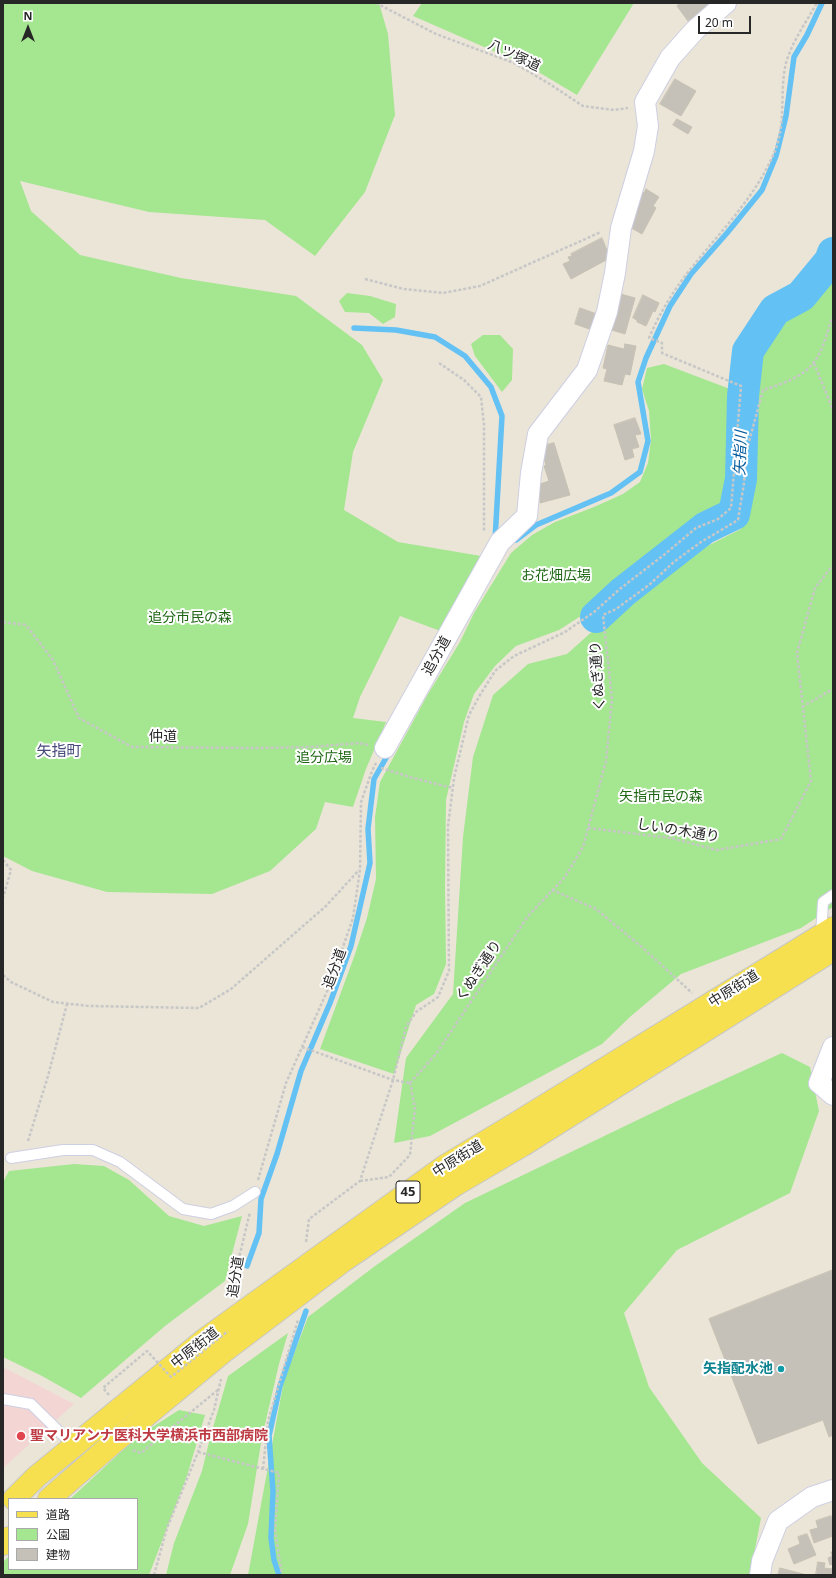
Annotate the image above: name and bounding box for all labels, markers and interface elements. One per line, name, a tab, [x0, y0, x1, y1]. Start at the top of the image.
north arrow	[8, 8, 48, 48]
text: N	[24, 8, 32, 23]
scale bar	[700, 8, 753, 34]
text: 20 m	[705, 14, 733, 31]
street label: 八ツ塚道	[485, 37, 543, 75]
water label: 矢指川	[731, 430, 751, 476]
park label: お花畑広場	[521, 568, 591, 584]
park label: 追分市民の森	[148, 610, 232, 626]
street label: 追分道	[419, 634, 455, 678]
street label: くぬぎ通り	[587, 640, 609, 712]
street label: 仲道	[149, 729, 177, 745]
district label: 矢指町	[37, 743, 81, 761]
park label: 追分広場	[296, 750, 352, 766]
park label: 矢指市民の森	[619, 789, 703, 805]
street label: しいの木通り	[635, 816, 721, 846]
street label: くぬぎ通り	[452, 937, 506, 1005]
street label: 追分道	[320, 946, 350, 992]
street label: 中原街道	[706, 967, 762, 1011]
street label: 中原街道	[430, 1137, 486, 1181]
road number: 45	[396, 1181, 420, 1203]
street label: 追分道	[224, 1255, 248, 1299]
street label: 中原街道	[168, 1324, 222, 1372]
place label: 矢指配水池	[703, 1361, 773, 1377]
marker: 矢指配水池	[776, 1364, 786, 1374]
place label: 聖マリアンナ医科大学横浜市西部病院	[30, 1428, 268, 1444]
marker: 聖マリアンナ医科大学横浜市西部病院	[15, 1430, 27, 1442]
legend	[8, 1498, 138, 1570]
text: 道路	[46, 1506, 70, 1523]
text: 公園	[46, 1526, 70, 1543]
text: 建物	[46, 1546, 70, 1563]

